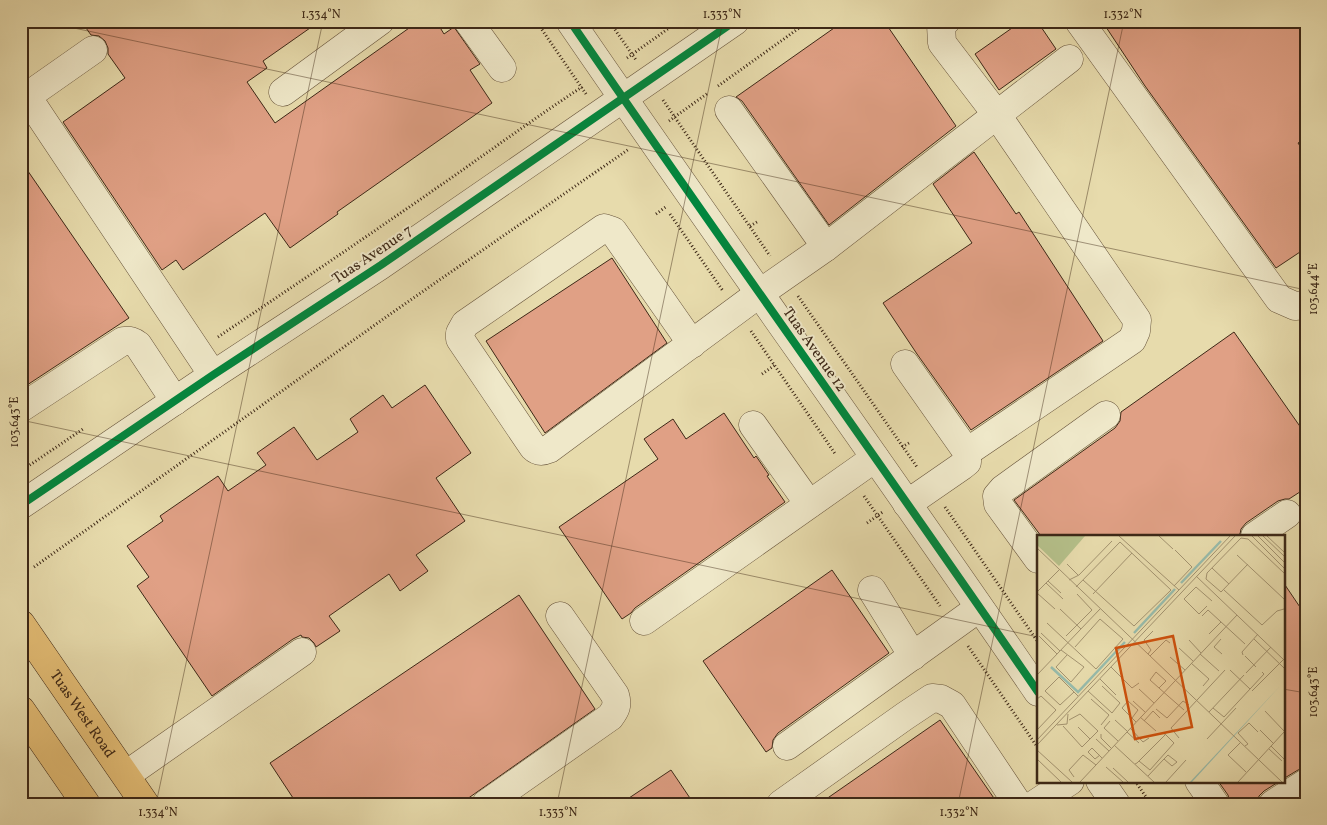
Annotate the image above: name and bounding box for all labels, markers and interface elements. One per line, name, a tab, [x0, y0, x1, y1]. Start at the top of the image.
text: 1.334°N	[301, 7, 341, 23]
text: 1.333°N	[703, 7, 741, 23]
text: 1.332°N	[1104, 7, 1143, 23]
street label: Tuas Avenue 7	[329, 221, 417, 290]
text: 103.644°E	[1306, 263, 1322, 315]
street label: Tuas Avenue 12	[777, 303, 851, 397]
text: 103.643°E	[7, 397, 23, 447]
inset map	[1037, 535, 1284, 782]
street label: Tuas West Road	[44, 666, 119, 763]
text: 103.643°E	[1306, 667, 1322, 717]
text: 1.334°N	[138, 805, 178, 821]
text: 1.333°N	[539, 805, 577, 821]
text: 1.332°N	[940, 805, 979, 821]

